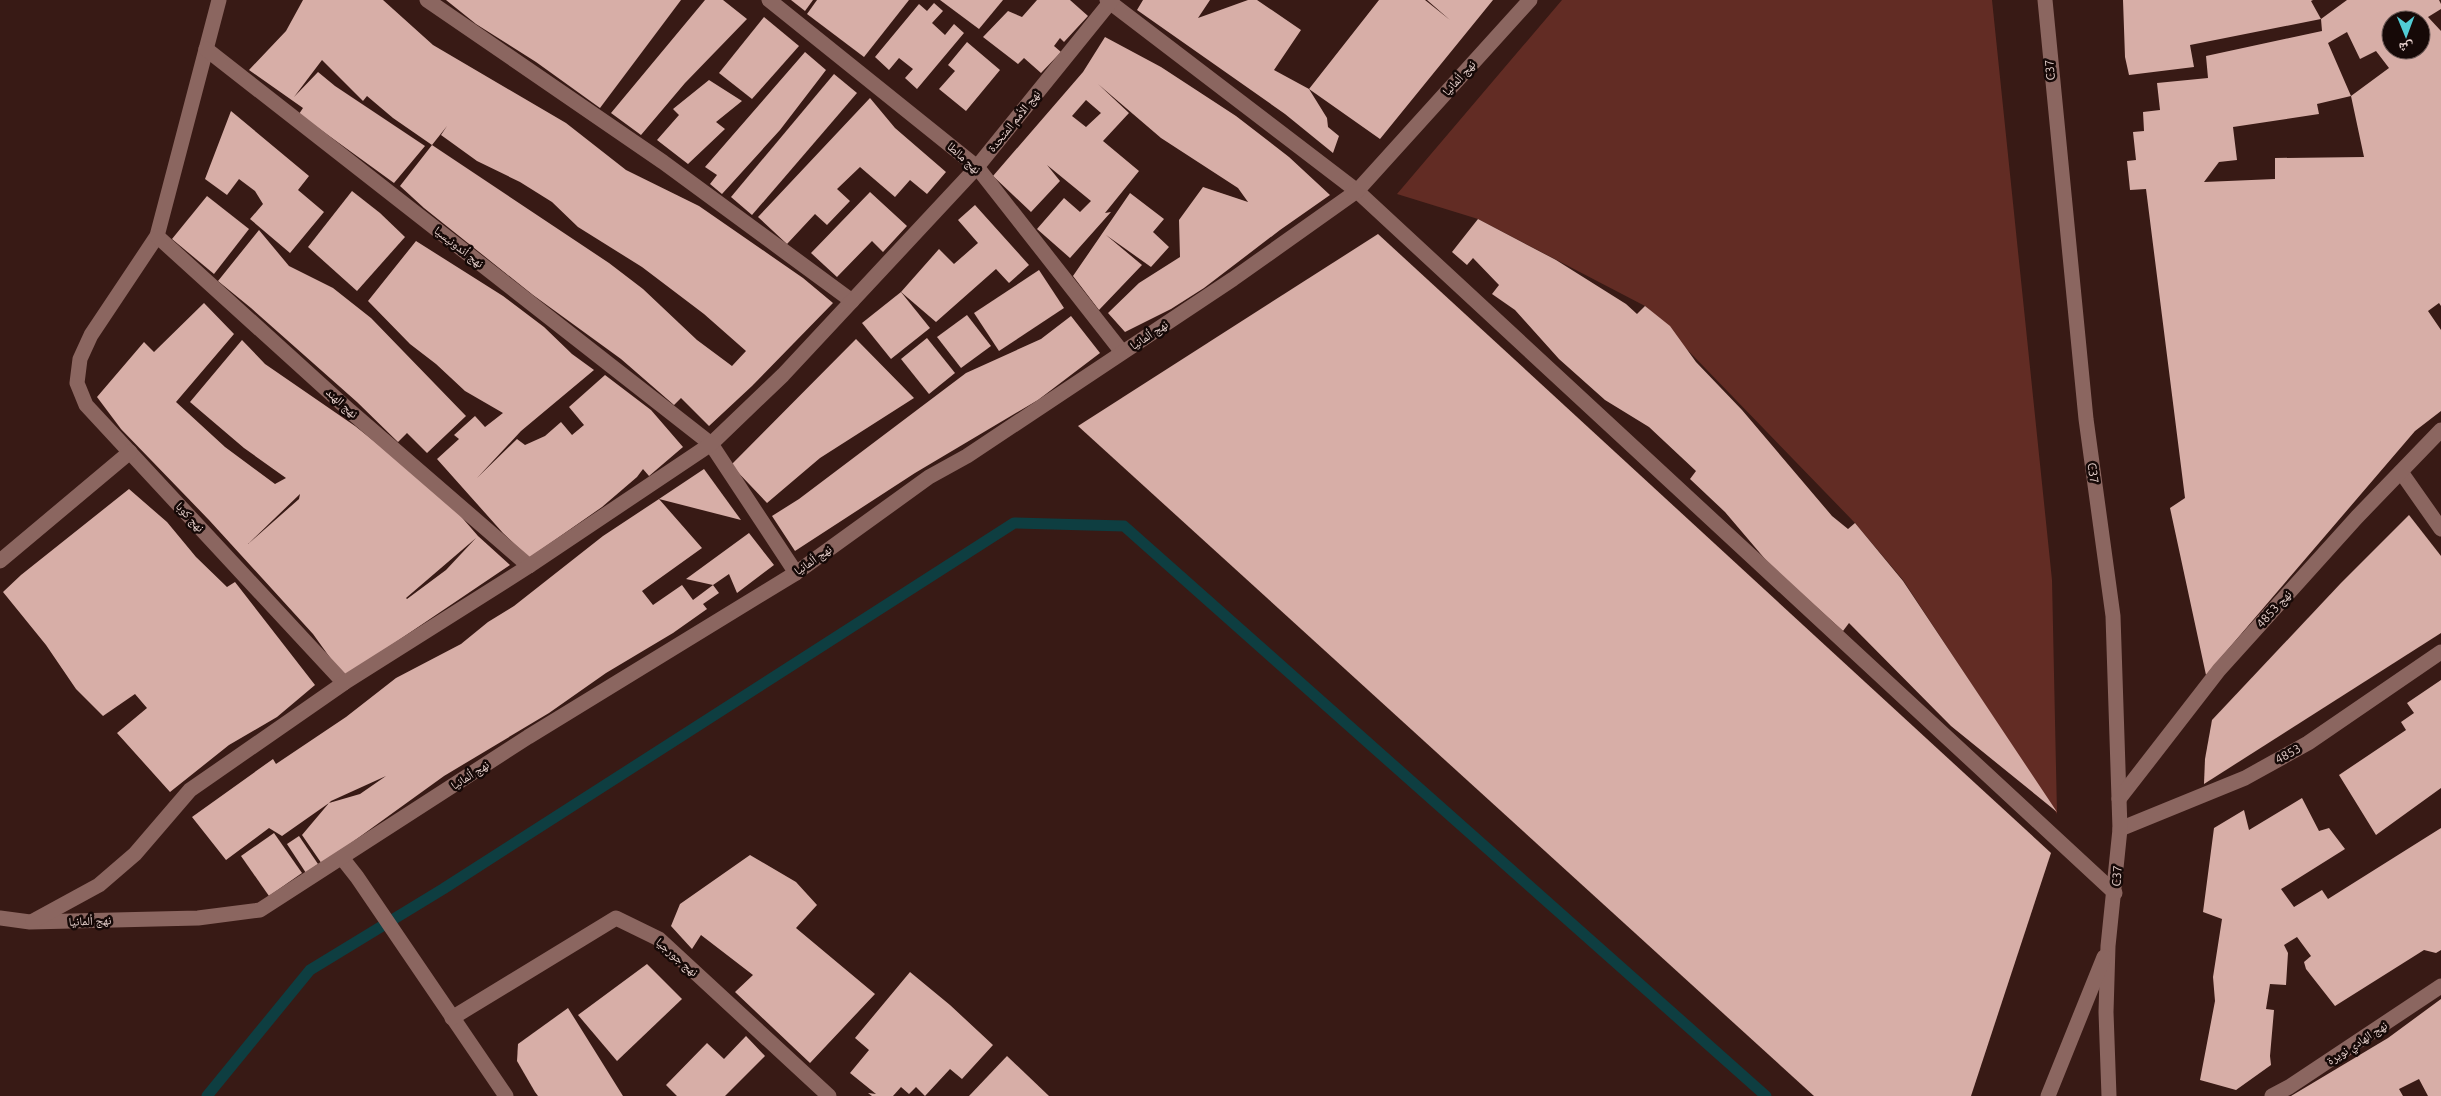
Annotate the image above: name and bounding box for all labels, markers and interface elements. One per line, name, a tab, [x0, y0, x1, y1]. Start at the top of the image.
north arrow	[2381, 10, 2431, 60]
text: ش	[2399, 39, 2414, 56]
street label: نهج ألمانيا	[1440, 57, 1479, 99]
street label: C37	[2042, 59, 2057, 81]
street label: نهج الأمم المتحدة	[985, 87, 1044, 155]
street label: نهج مالطا	[944, 139, 984, 177]
street label: نهج أندونيسيا	[431, 223, 487, 271]
street label: نهج ألمانيا	[1127, 317, 1171, 353]
street label: نهج الهند	[323, 385, 361, 421]
street label: C37	[2086, 462, 2101, 484]
street label: نهج كوبا	[172, 499, 207, 535]
street label: نهج ألمانيا	[792, 542, 835, 578]
street label: نهج 4853	[2254, 587, 2294, 631]
street label: 4853	[2273, 741, 2303, 766]
street label: نهج ألمانيا	[448, 758, 492, 793]
street label: C37	[2109, 865, 2124, 887]
street label: نهج ألمانيا	[68, 913, 112, 929]
street label: نهج جورجيا	[653, 935, 701, 979]
street label: نهج الهادي نويرة	[2324, 1018, 2392, 1070]

